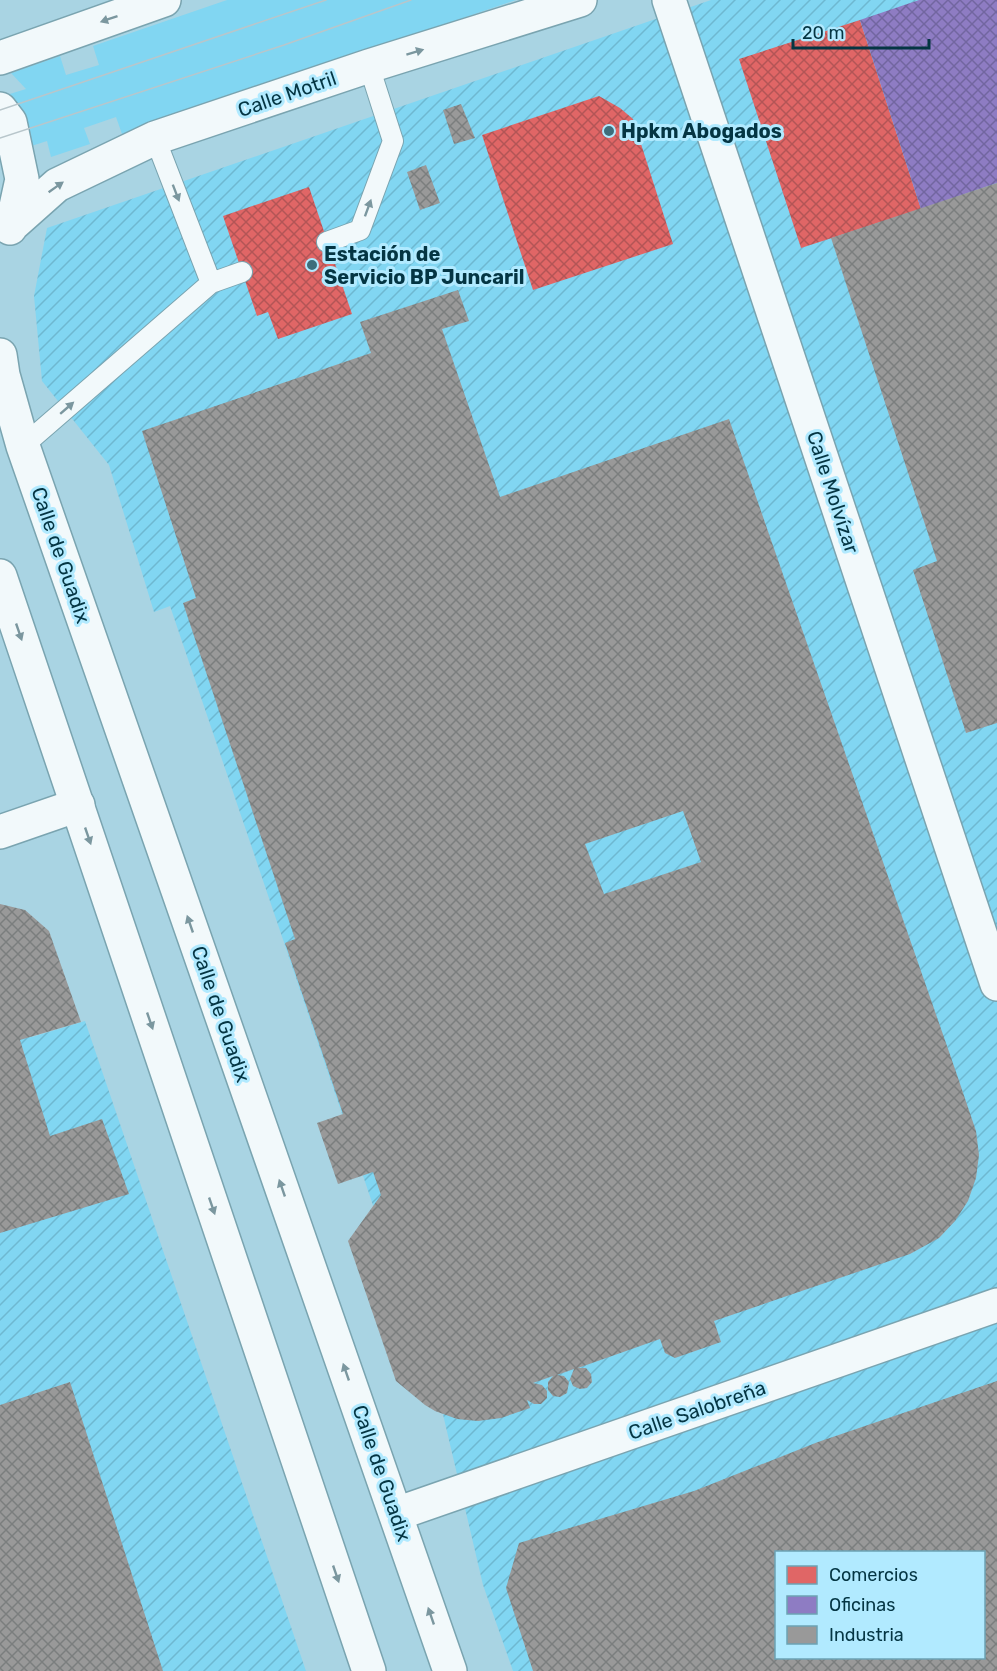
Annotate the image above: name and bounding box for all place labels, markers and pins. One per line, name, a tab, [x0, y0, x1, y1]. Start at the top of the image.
place label: Hpkm Abogados	[621, 119, 782, 143]
marker: Hpkm Abogados	[602, 124, 616, 138]
place label: Estación de Servicio BP Juncaril	[324, 242, 524, 289]
marker: Estación de Servicio BP Juncaril	[305, 258, 319, 272]

